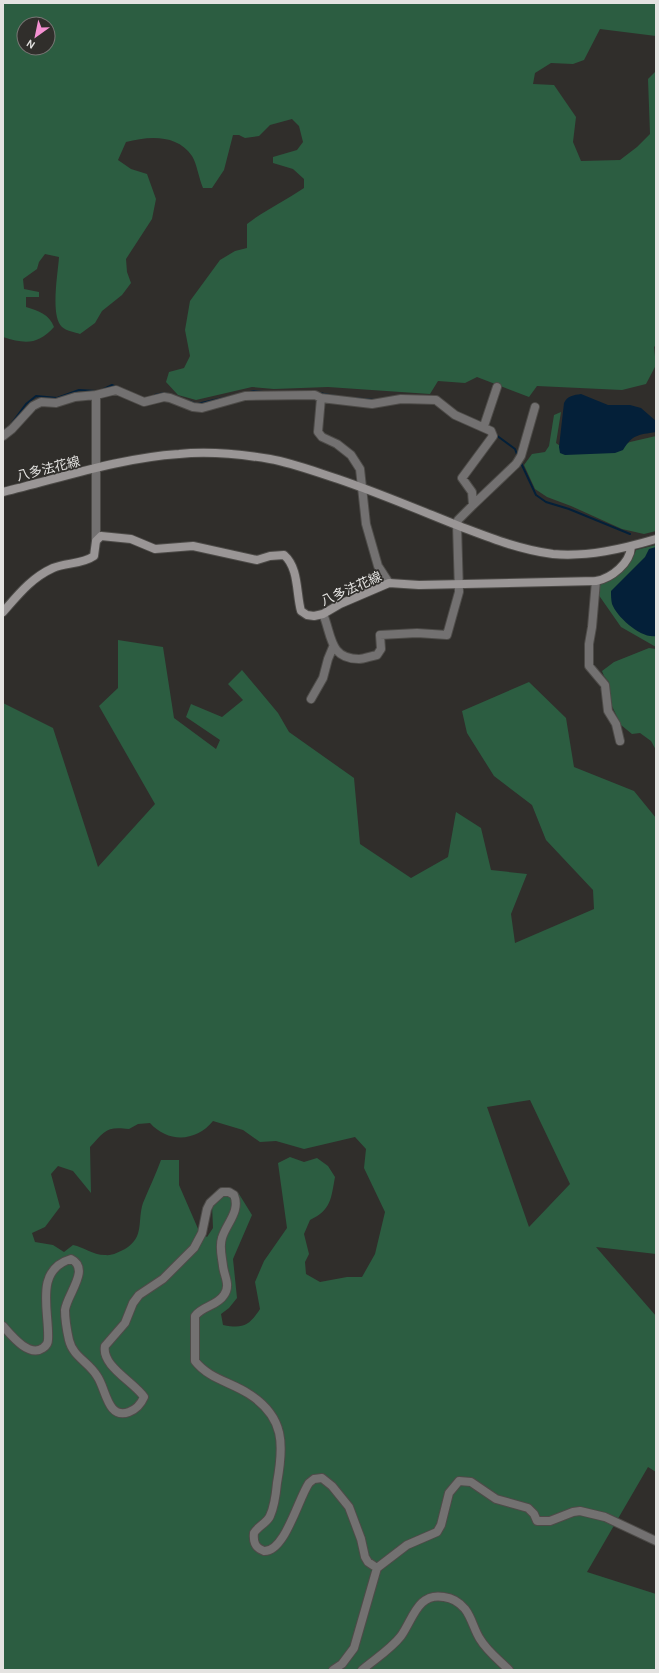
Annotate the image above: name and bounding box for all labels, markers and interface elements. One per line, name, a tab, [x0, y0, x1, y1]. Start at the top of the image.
north arrow	[16, 16, 56, 56]
text: N	[24, 36, 38, 52]
street label: 八多法花線	[15, 453, 81, 484]
street label: 八多法花線	[318, 568, 384, 609]

